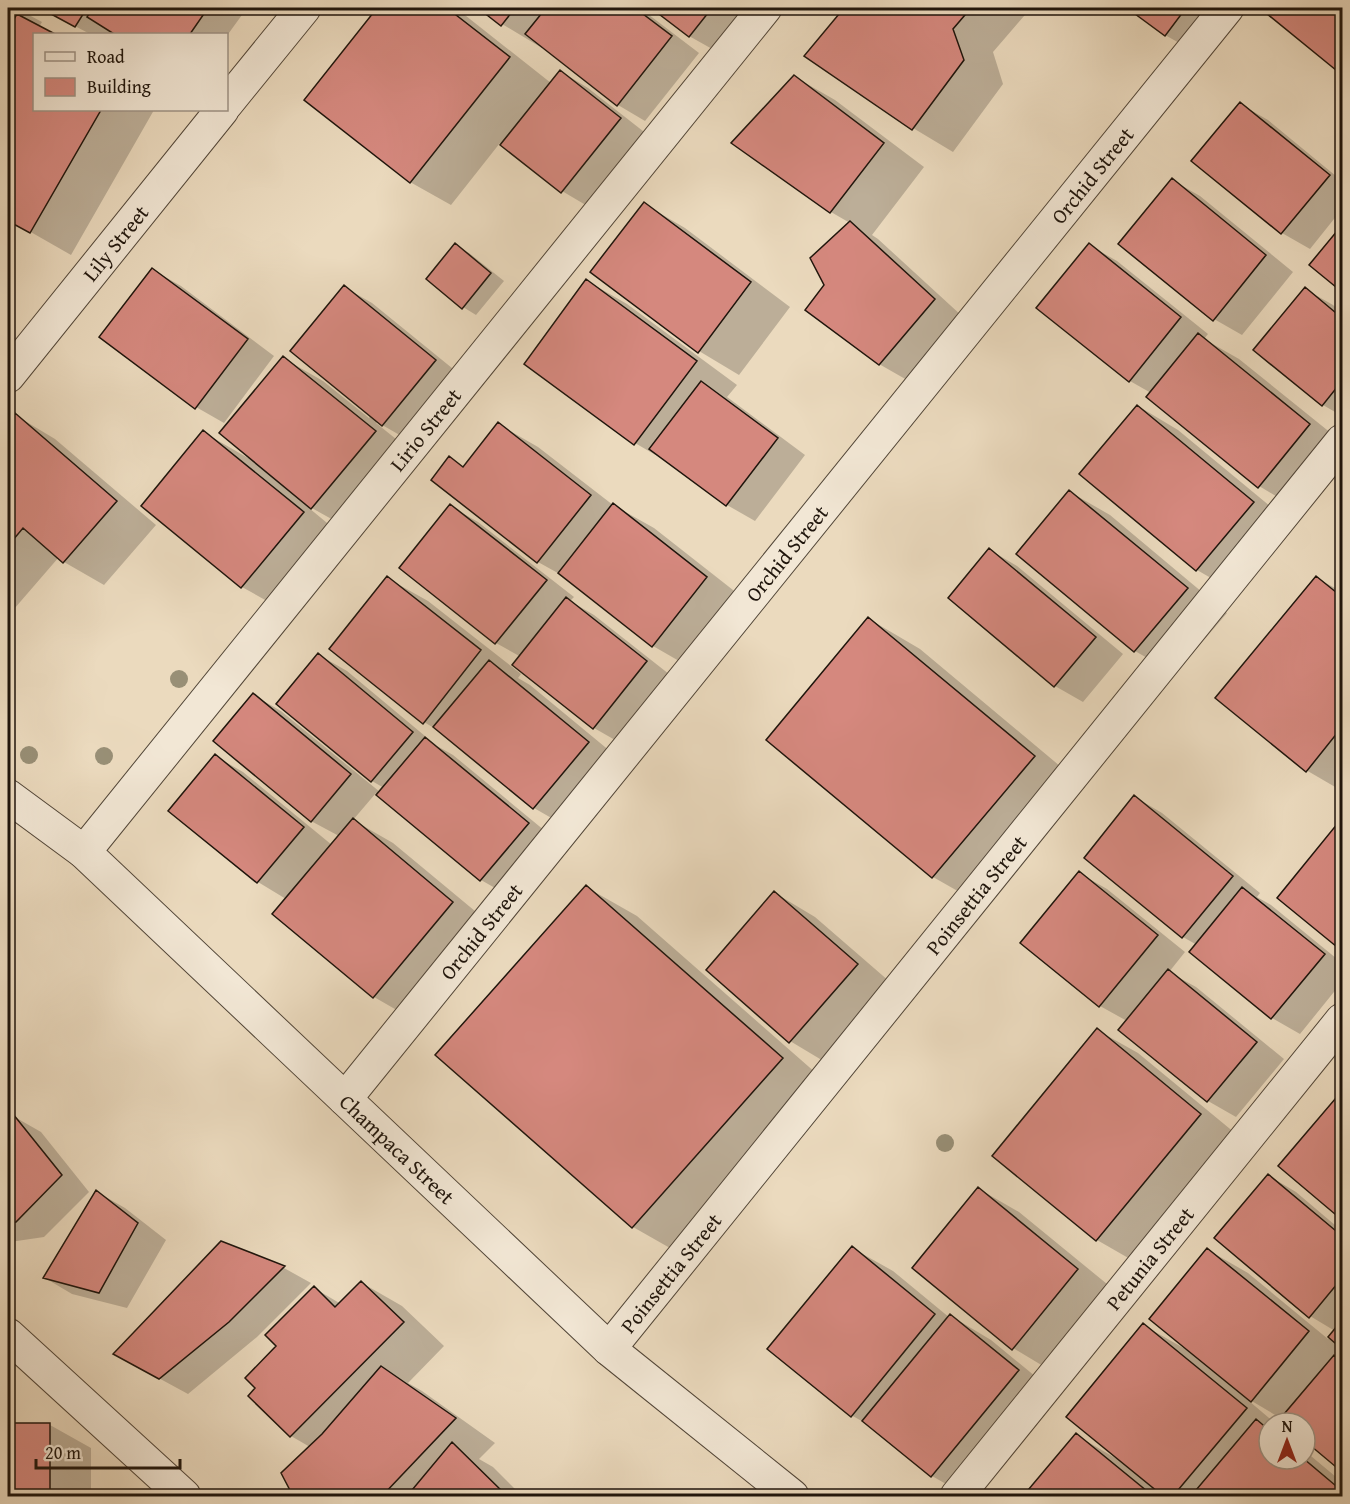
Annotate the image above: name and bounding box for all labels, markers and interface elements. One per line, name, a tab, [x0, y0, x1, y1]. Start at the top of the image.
legend	[33, 33, 228, 111]
text: Road	[87, 43, 125, 70]
text: Building	[87, 73, 151, 100]
street label: Orchid Street	[1043, 120, 1141, 230]
street label: Lily Street	[75, 197, 156, 288]
street label: Lirio Street	[382, 381, 469, 478]
street label: Orchid Street	[738, 497, 835, 608]
street label: Poinsettia Street	[918, 827, 1034, 961]
street label: Orchid Street	[432, 875, 530, 986]
street label: Champaca Street	[333, 1086, 462, 1211]
street label: Petunia Street	[1098, 1199, 1201, 1317]
street label: Poinsettia Street	[613, 1206, 729, 1339]
north arrow	[1257, 1411, 1317, 1471]
text: N	[1282, 1414, 1293, 1438]
scale bar	[36, 1432, 180, 1470]
text: 20 m	[45, 1439, 81, 1466]

